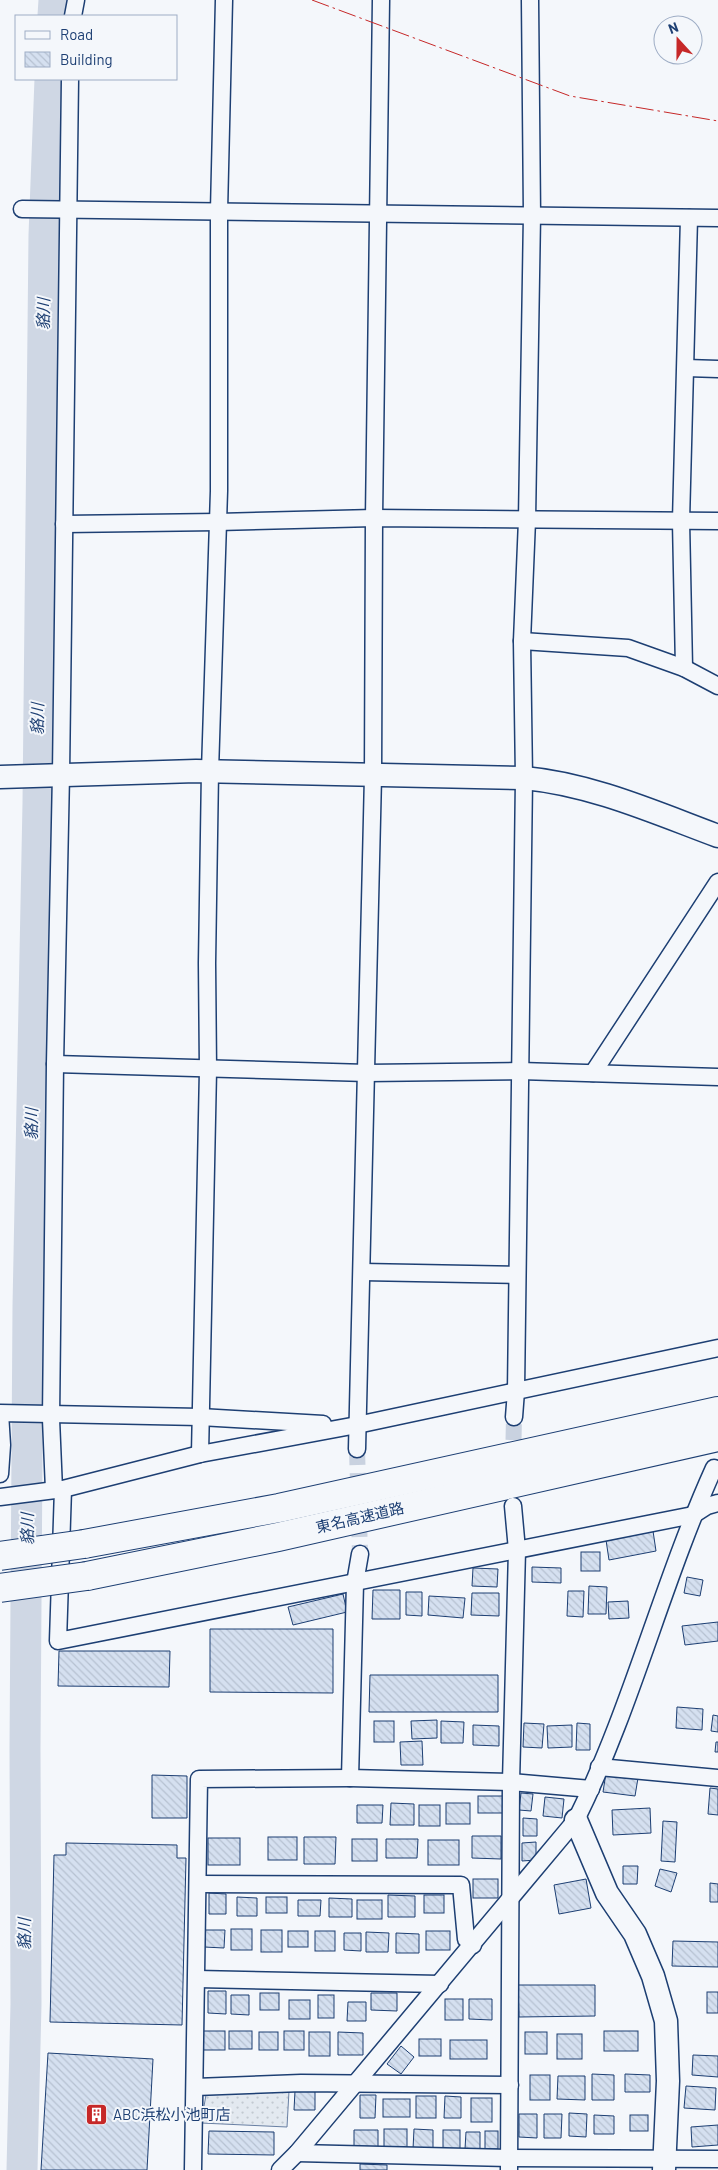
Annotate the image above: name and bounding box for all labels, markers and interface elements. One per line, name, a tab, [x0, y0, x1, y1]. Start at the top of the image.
legend	[15, 15, 178, 80]
north arrow	[653, 15, 703, 65]
text: N	[666, 18, 681, 37]
text: Road	[60, 25, 93, 43]
text: Building	[60, 50, 113, 68]
water label: 貉川	[33, 296, 52, 330]
water label: 貉川	[27, 701, 46, 735]
water label: 貉川	[21, 1106, 40, 1140]
street label: 東名高速道路	[314, 1498, 406, 1536]
water label: 貉川	[17, 1511, 36, 1545]
water label: 貉川	[14, 1916, 33, 1950]
building icon: ABC浜松小池町店	[85, 2103, 109, 2127]
place label: ABC浜松小池町店	[113, 2105, 231, 2123]

